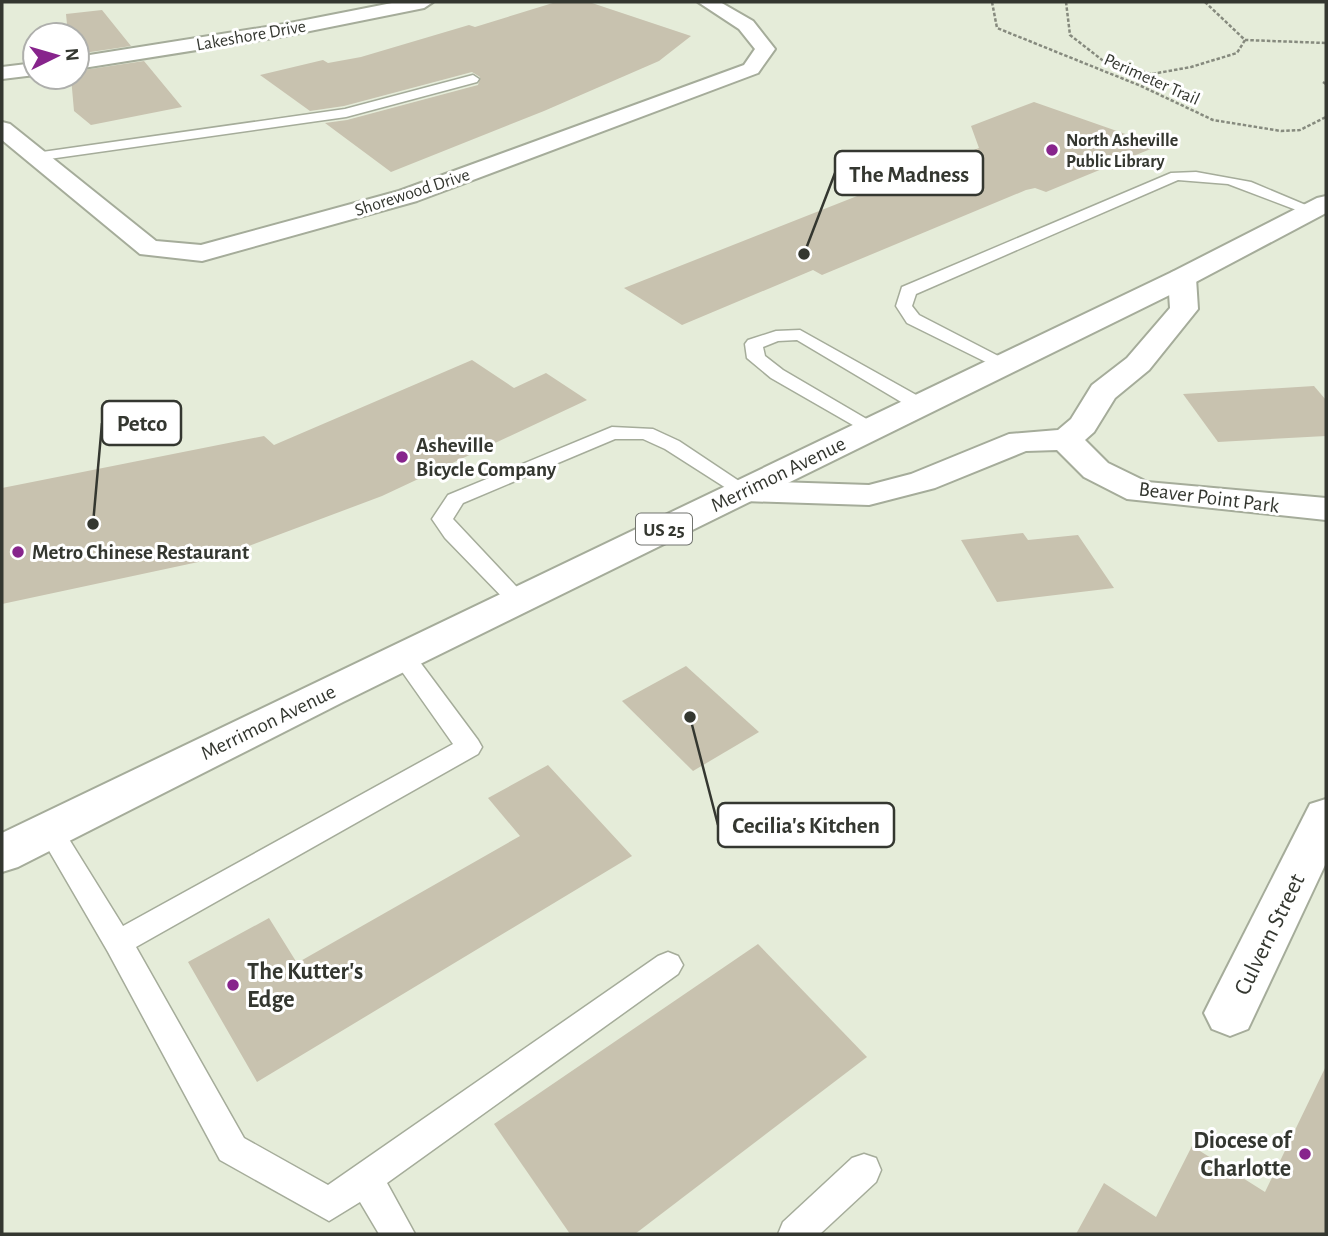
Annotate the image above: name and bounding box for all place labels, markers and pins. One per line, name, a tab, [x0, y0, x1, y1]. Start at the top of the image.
place label: North Asheville Public Library	[1066, 132, 1178, 171]
marker: North Asheville Public Library	[1044, 142, 1060, 158]
callout: The Madness	[835, 151, 983, 195]
callout: Petco	[102, 401, 181, 445]
place label: Asheville Bicycle Company	[416, 435, 557, 480]
marker: Asheville Bicycle Company	[394, 449, 410, 465]
place label: Metro Chinese Restaurant	[32, 542, 249, 563]
marker: Metro Chinese Restaurant	[10, 544, 26, 560]
callout: Cecilia's Kitchen	[718, 803, 894, 847]
place label: The Kutter's Edge	[247, 960, 363, 1012]
marker: The Kutter's Edge	[225, 977, 241, 993]
place label: Diocese of Charlotte	[1193, 1129, 1293, 1181]
marker: Diocese of Charlotte	[1297, 1146, 1313, 1162]

